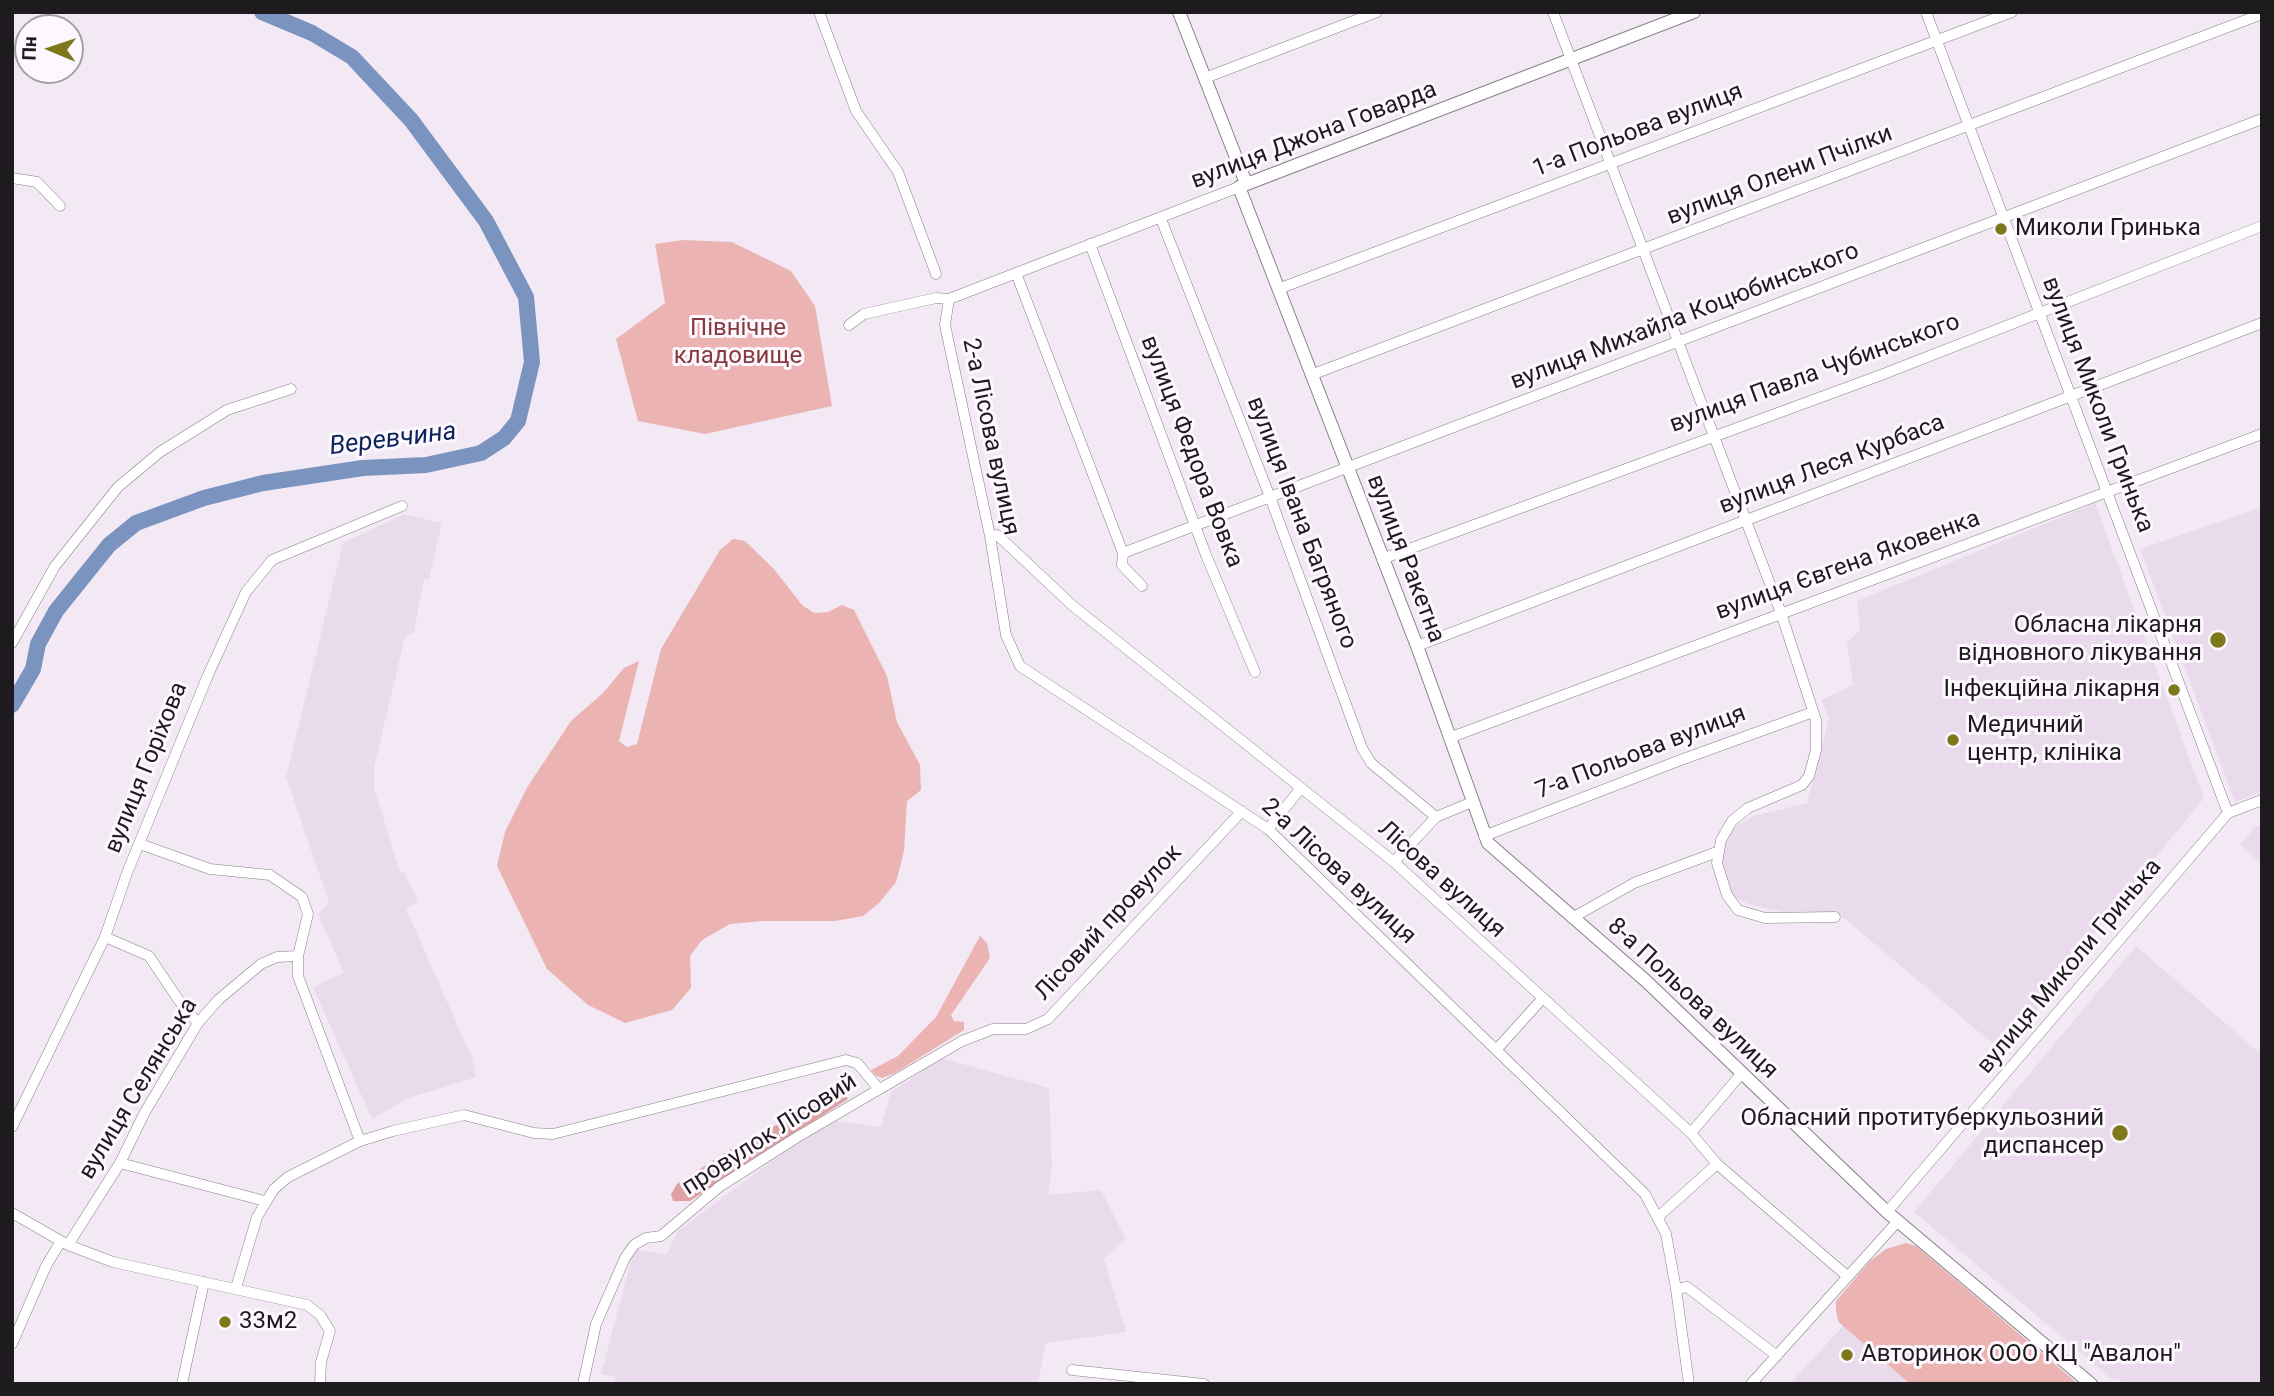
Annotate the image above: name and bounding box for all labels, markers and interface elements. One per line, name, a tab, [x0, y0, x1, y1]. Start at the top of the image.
north arrow	[14, 14, 84, 84]
text: Пн	[18, 36, 41, 61]
street label: вулиця Джона Говарда	[1187, 76, 1441, 196]
street label: 1-а Польова вулиця	[1529, 78, 1747, 184]
street label: вулиця Олени Пчілки	[1663, 120, 1897, 232]
place label: Миколи Гринька	[2015, 215, 2201, 243]
marker: Миколи Гринька	[1993, 221, 2009, 237]
street label: вулиця Михайла Коцюбинського	[1507, 237, 1863, 397]
street label: вулиця Миколи Гринька	[2035, 273, 2159, 537]
street label: вулиця Павла Чубинського	[1666, 308, 1964, 440]
park label: Північне кладовище	[674, 315, 802, 371]
street label: вулиця Федора Вовка	[1133, 332, 1249, 572]
street label: 2-а Лісова вулиця	[955, 336, 1025, 538]
street label: вулиця Івана Багряного	[1240, 393, 1362, 653]
street label: вулиця Леся Курбаса	[1715, 409, 1949, 521]
water label: Веревчина	[328, 417, 458, 463]
street label: вулиця Ракетна	[1360, 471, 1450, 647]
street label: вулиця Євгена Яковенка	[1712, 505, 1984, 627]
place label: Обласна лікарня відновного лікування	[1958, 612, 2202, 668]
marker: Обласна лікарня відновного лікування	[2208, 630, 2228, 650]
place label: Інфекційна лікарня	[1944, 676, 2160, 704]
street label: вулиця Горіхова	[100, 678, 194, 858]
marker: Інфекційна лікарня	[2166, 682, 2182, 698]
street label: 7-а Польова вулиця	[1532, 700, 1750, 806]
place label: Медичний центр, клініка	[1967, 712, 2122, 768]
marker: Медичний центр, клініка	[1945, 732, 1961, 748]
street label: 2-а Лісова вулиця	[1255, 793, 1421, 951]
street label: Лісова вулиця	[1371, 815, 1511, 945]
street label: Лісовий провулок	[1029, 839, 1189, 1007]
street label: вулиця Миколи Гринька	[1972, 854, 2168, 1080]
street label: 8-а Польова вулиця	[1601, 912, 1783, 1086]
street label: вулиця Селянська	[73, 993, 205, 1185]
street label: провулок Лісовий	[677, 1068, 863, 1202]
place label: Обласний протитуберкульозний диспансер	[1740, 1105, 2104, 1161]
marker: Обласний протитуберкульозний диспансер	[2110, 1123, 2130, 1143]
place label: 33м2	[239, 1308, 297, 1336]
marker: 33м2	[217, 1314, 233, 1330]
place label: Авторинок ООО КЦ "Авалон"	[1861, 1341, 2181, 1369]
marker: Авторинок ООО КЦ "Авалон"	[1839, 1347, 1855, 1363]

